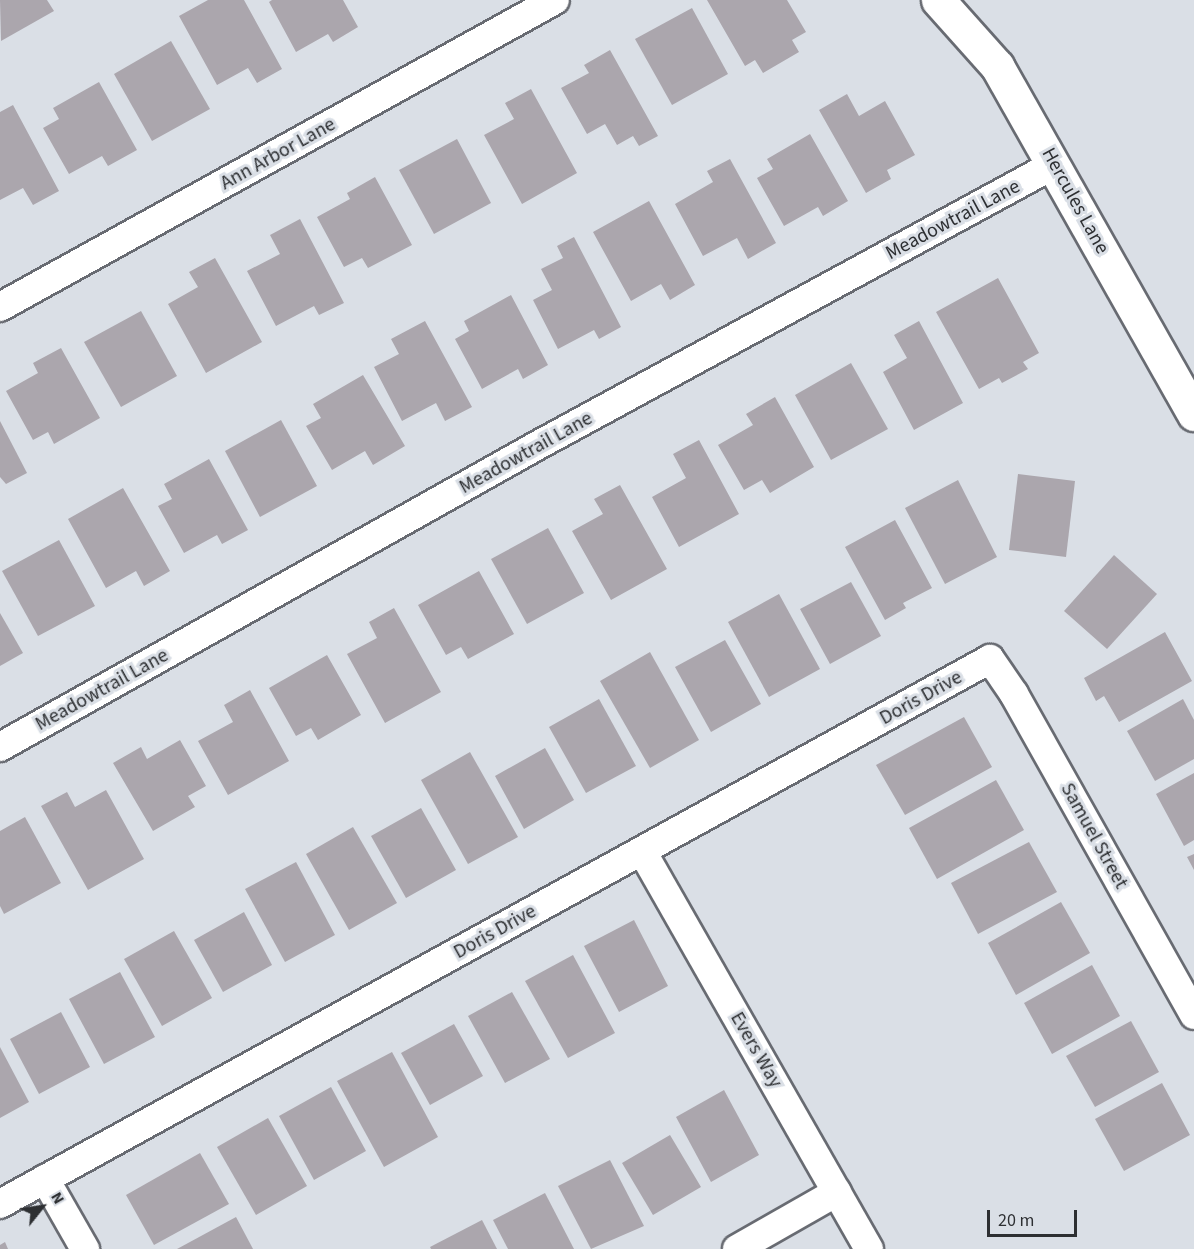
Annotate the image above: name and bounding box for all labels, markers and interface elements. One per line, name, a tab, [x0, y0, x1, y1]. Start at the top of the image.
street label: Ann Arbor Lane	[216, 112, 340, 196]
street label: Hercules Lane	[1036, 144, 1114, 258]
street label: Meadowtrail Lane	[882, 175, 1024, 265]
street label: Meadowtrail Lane	[455, 407, 597, 499]
street label: Meadowtrail Lane	[31, 644, 173, 736]
street label: Doris Drive	[876, 666, 966, 730]
street label: Samuel Street	[1055, 779, 1133, 893]
street label: Doris Drive	[450, 900, 540, 964]
street label: Evers Way	[725, 1008, 787, 1092]
north arrow	[12, 1177, 72, 1237]
text: N	[45, 1188, 70, 1208]
scale bar	[990, 1198, 1080, 1236]
text: 20 m	[998, 1208, 1034, 1233]

